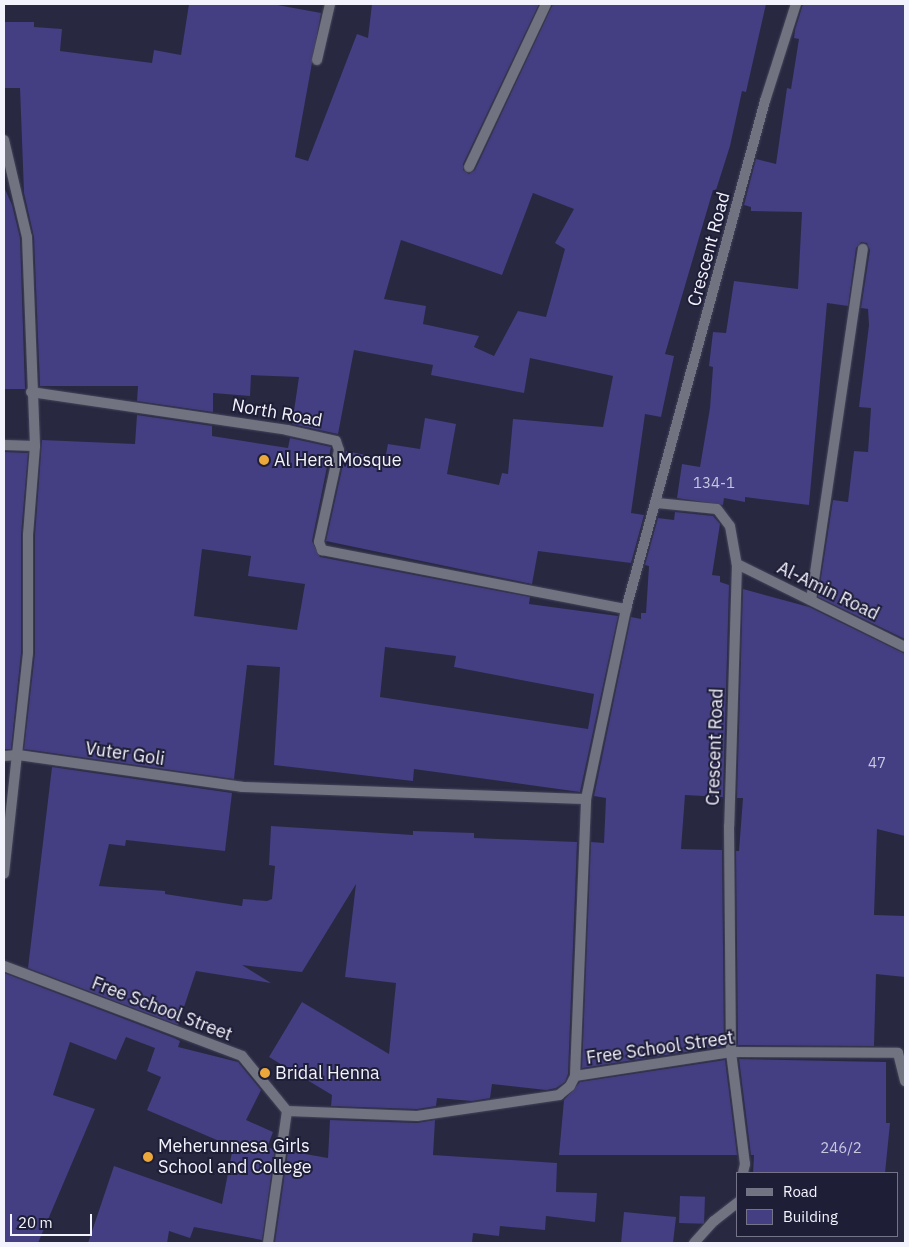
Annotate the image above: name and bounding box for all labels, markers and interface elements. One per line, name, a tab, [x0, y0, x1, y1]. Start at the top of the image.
street label: Crescent Road	[683, 190, 735, 308]
street label: North Road	[230, 394, 324, 432]
place label: Al Hera Mosque	[274, 449, 402, 471]
marker: Al Hera Mosque	[258, 454, 270, 466]
house number: 134-1	[693, 474, 735, 492]
street label: Al-Amin Road	[774, 557, 882, 625]
street label: Crescent Road	[702, 688, 728, 806]
street label: Vuter Goli	[84, 738, 166, 770]
house number: 47	[868, 754, 886, 772]
street label: Free School Street	[89, 972, 235, 1046]
street label: Free School Street	[585, 1027, 735, 1069]
place label: Bridal Henna	[275, 1062, 380, 1084]
marker: Bridal Henna	[259, 1067, 271, 1079]
place label: Meherunnesa Girls School and College	[158, 1136, 312, 1178]
house number: 246/2	[820, 1139, 862, 1157]
marker: Meherunnesa Girls School and College	[142, 1151, 154, 1163]
legend	[736, 1172, 899, 1237]
text: Road	[783, 1182, 818, 1201]
scale bar	[12, 1204, 95, 1236]
text: Building	[783, 1207, 838, 1226]
text: 20 m	[18, 1213, 53, 1232]

